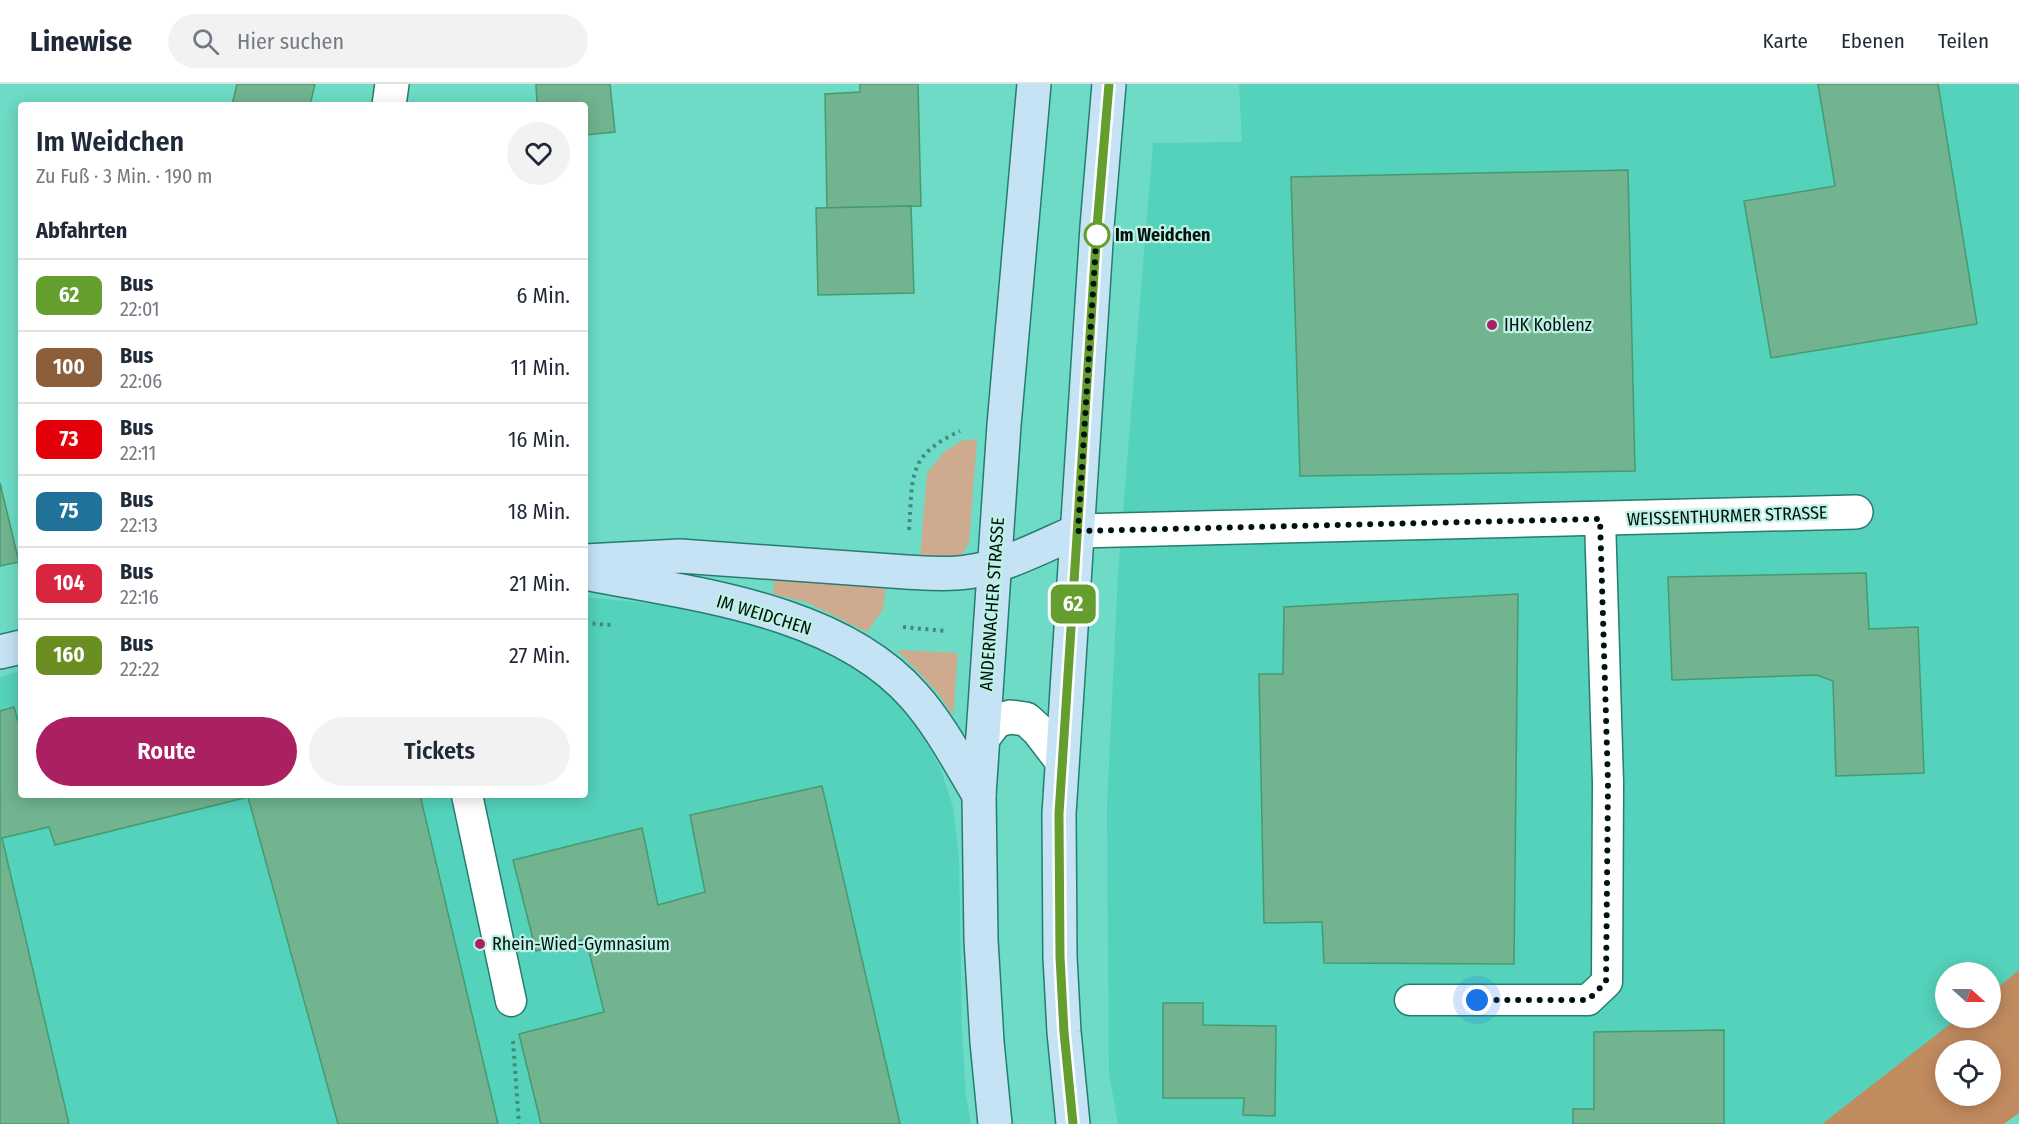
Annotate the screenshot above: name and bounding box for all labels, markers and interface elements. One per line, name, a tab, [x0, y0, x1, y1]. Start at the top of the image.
search box	[168, 14, 588, 68]
text: Linewise	[30, 25, 132, 58]
icon: search	[189, 25, 222, 58]
text: Hier suchen	[237, 28, 344, 55]
text: Karte	[1762, 28, 1808, 54]
text: Ebenen	[1841, 28, 1905, 54]
text: Teilen	[1938, 28, 1989, 54]
button: heart	[507, 122, 570, 185]
text: Im Weidchen	[36, 125, 184, 158]
text: Zu Fuß · 3 Min. · 190 m	[36, 164, 212, 188]
text: Abfahrten	[36, 217, 127, 244]
marker: Im Weidchen	[1084, 222, 1110, 248]
place label: Im Weidchen	[1115, 224, 1210, 246]
text: Bus	[120, 270, 153, 297]
text: 62	[59, 282, 79, 308]
text: 6 Min.	[516, 282, 570, 309]
text: 22:01	[120, 297, 160, 321]
place label: IHK Koblenz	[1504, 314, 1592, 336]
marker: IHK Koblenz	[1485, 318, 1499, 332]
text: Bus	[120, 342, 153, 369]
text: 100	[53, 354, 85, 380]
text: 11 Min.	[511, 354, 570, 381]
text: 22:06	[120, 369, 162, 393]
text: Bus	[120, 414, 153, 441]
text: 73	[60, 426, 78, 452]
text: 16 Min.	[508, 426, 570, 453]
text: 22:11	[120, 441, 156, 465]
text: Bus	[120, 486, 153, 513]
text: 75	[59, 498, 79, 524]
text: 18 Min.	[508, 498, 570, 525]
street label: WEISSENTHURMER STRASSE	[1626, 502, 1828, 530]
text: 22:13	[120, 513, 158, 537]
street label: ANDERNACHER STRASSE	[975, 516, 1009, 692]
text: Bus	[120, 558, 153, 585]
text: 104	[53, 570, 85, 596]
text: 21 Min.	[510, 570, 570, 597]
line badge: 62	[1046, 584, 1100, 624]
text: 22:16	[120, 585, 159, 609]
street label: IM WEIDCHEN	[714, 590, 814, 640]
text: 62	[1063, 591, 1083, 617]
text: Bus	[120, 630, 153, 657]
text: 160	[53, 642, 85, 668]
text: 27 Min.	[509, 642, 570, 669]
text: 22:22	[120, 657, 160, 681]
button: Route	[36, 717, 297, 786]
button: Tickets	[309, 717, 570, 786]
place label: Rhein-Wied-Gymnasium	[492, 933, 670, 955]
marker: Rhein-Wied-Gymnasium	[473, 937, 487, 951]
north arrow	[1935, 962, 2001, 1028]
map controls	[1935, 962, 2001, 1106]
your location	[1462, 985, 1492, 1015]
button: locate	[1935, 1040, 2001, 1106]

